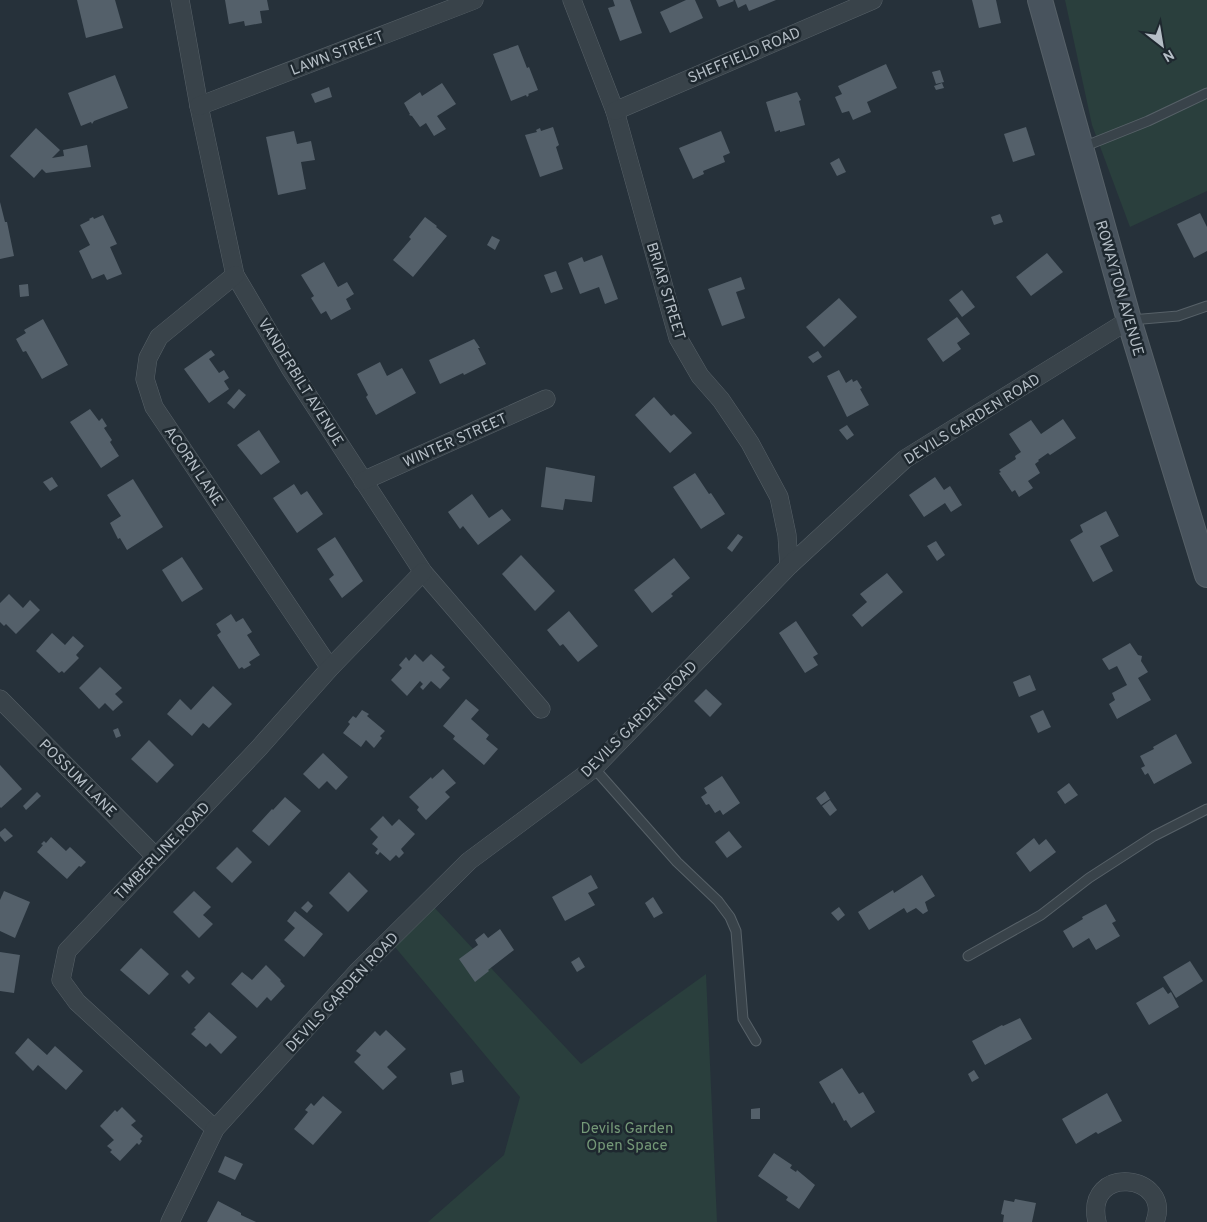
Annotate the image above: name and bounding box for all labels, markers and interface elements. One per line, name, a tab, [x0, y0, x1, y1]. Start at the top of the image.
north arrow	[1137, 20, 1187, 70]
street label: SHEFFIELD ROAD	[685, 24, 804, 89]
street label: LAWN STREET	[288, 28, 387, 81]
text: N	[1159, 45, 1177, 65]
street label: ROWAYTON AVENUE	[1090, 218, 1147, 358]
street label: BRIAR STREET	[641, 240, 688, 343]
street label: VANDERBILT AVENUE	[253, 315, 347, 450]
street label: DEVILS GARDEN ROAD	[901, 371, 1044, 470]
street label: WINTER STREET	[400, 410, 511, 473]
street label: ACORN LANE	[159, 423, 226, 510]
street label: DEVILS GARDEN ROAD	[578, 658, 702, 782]
street label: POSSUM LANE	[34, 736, 120, 822]
street label: TIMBERLINE ROAD	[111, 799, 215, 905]
street label: DEVILS GARDEN ROAD	[283, 929, 404, 1057]
park label: Devils Garden Open Space	[581, 1120, 673, 1156]

